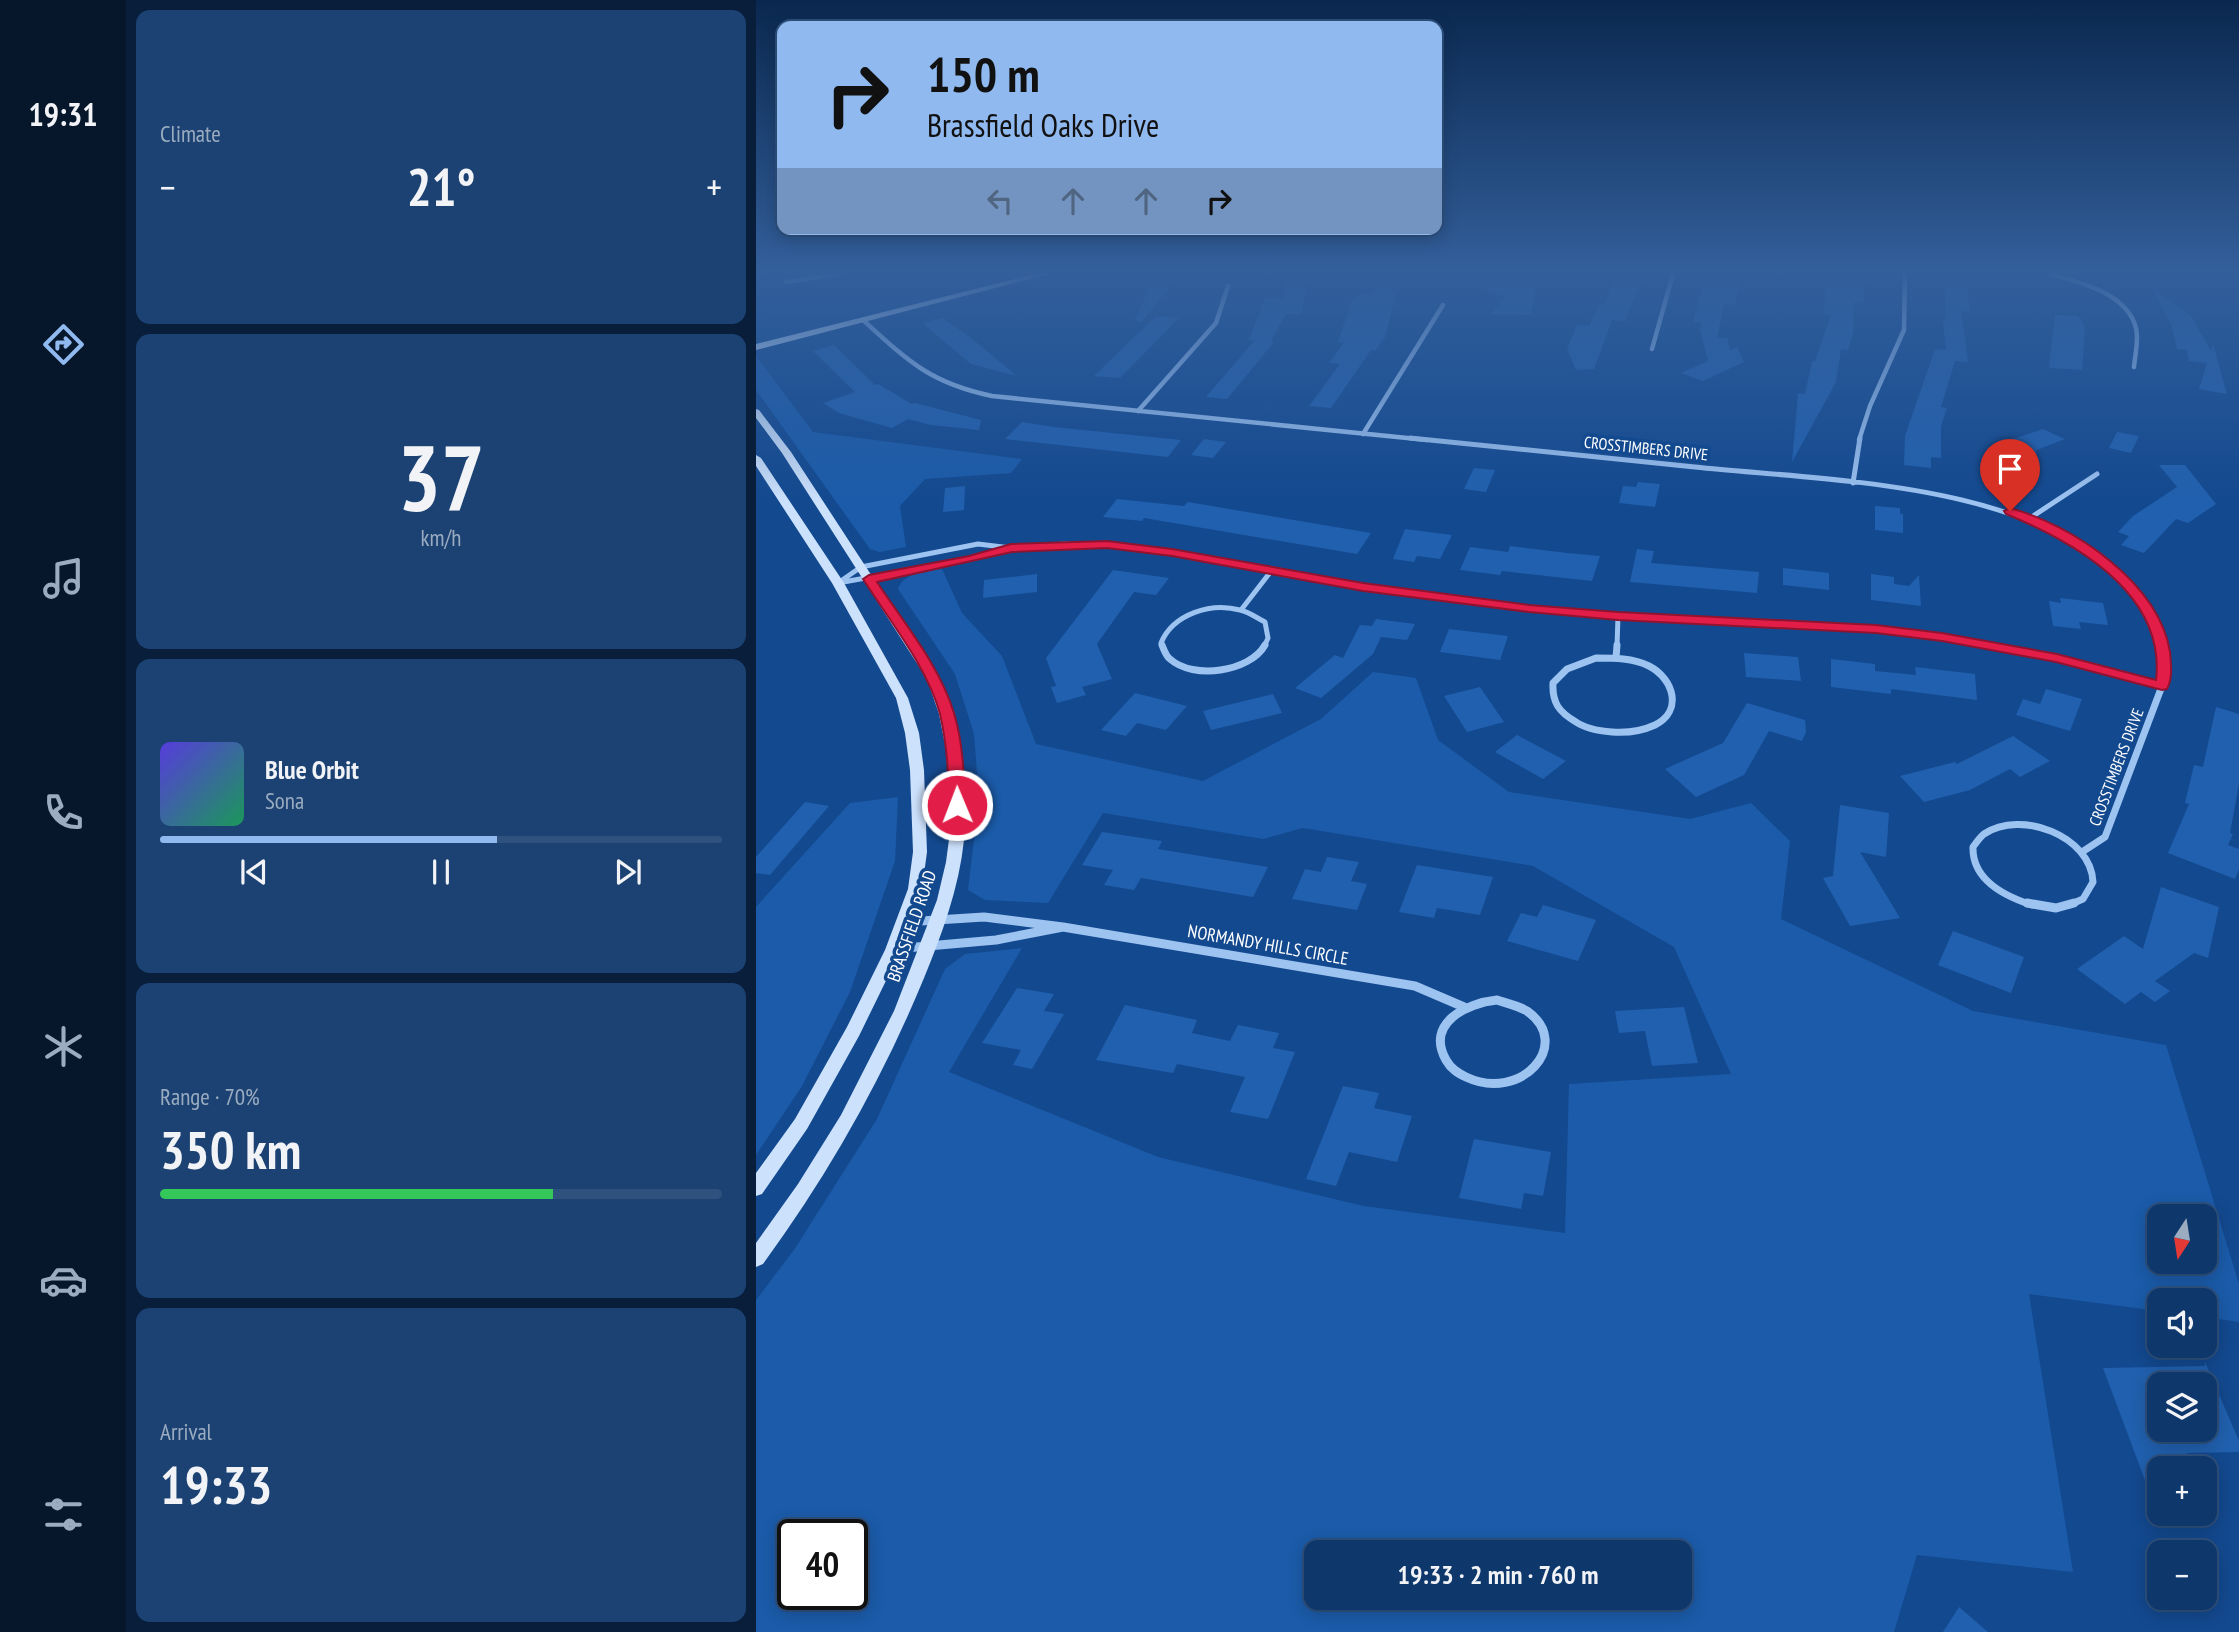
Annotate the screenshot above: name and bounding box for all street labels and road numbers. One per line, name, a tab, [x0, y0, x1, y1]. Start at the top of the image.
street label: CROSSTIMBERS DRIVE	[1583, 432, 1709, 464]
street label: CROSSTIMBERS DRIVE	[2084, 705, 2148, 829]
street label: BRASSFIELD ROAD	[882, 867, 941, 985]
street label: NORMANDY HILLS CIRCLE	[1186, 919, 1350, 970]

